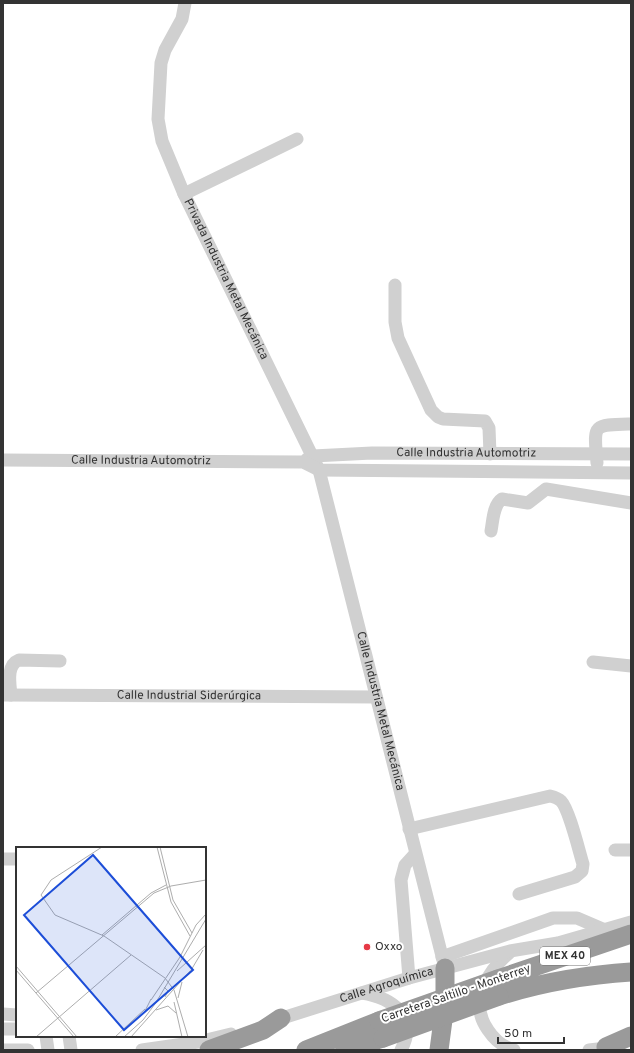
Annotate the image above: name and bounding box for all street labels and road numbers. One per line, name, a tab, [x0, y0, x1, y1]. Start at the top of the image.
street label: Privada Industria Metal Mecánica	[180, 196, 272, 362]
street label: Calle Industria Automotriz	[396, 445, 536, 462]
street label: Calle Industria Automotriz	[71, 452, 211, 469]
street label: Calle Industria Metal Mecánica	[352, 630, 408, 792]
street label: Calle Industrial Siderúrgica	[117, 688, 261, 704]
road number: MEX 40	[540, 947, 590, 965]
street label: Carretera Saltillo - Monterrey	[379, 961, 533, 1027]
street label: Calle Agroquímica	[338, 964, 435, 1007]

